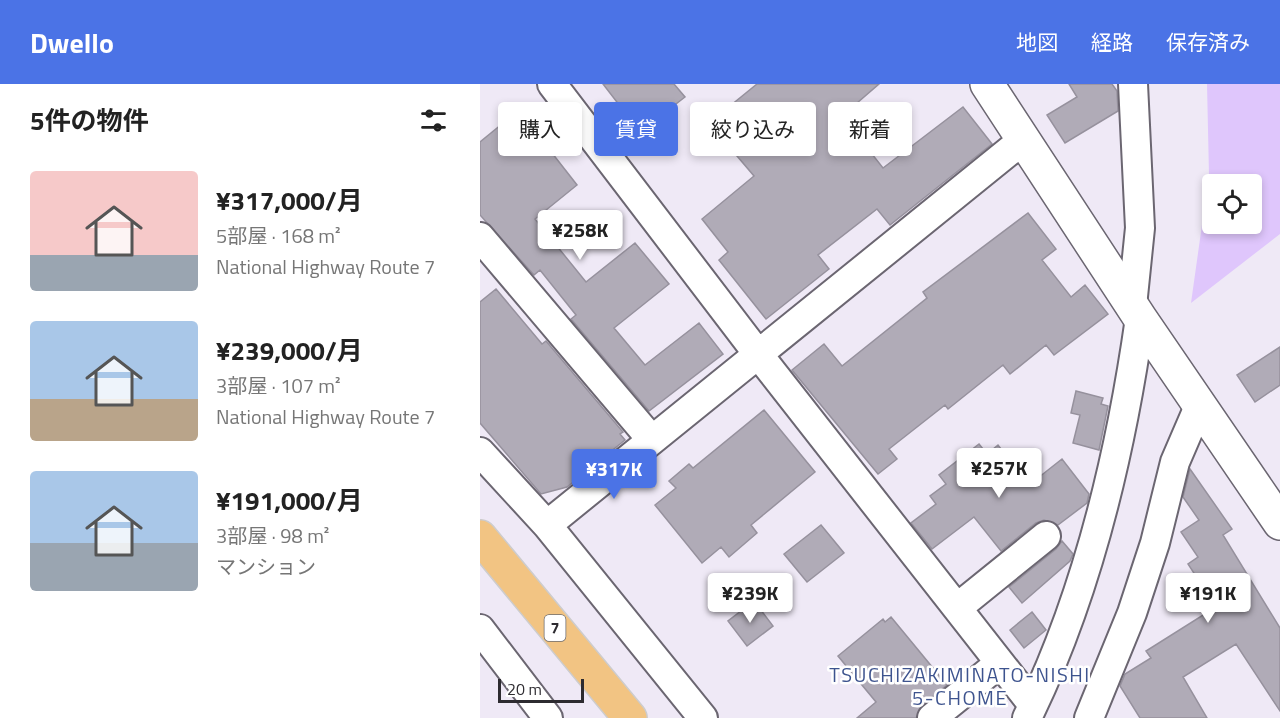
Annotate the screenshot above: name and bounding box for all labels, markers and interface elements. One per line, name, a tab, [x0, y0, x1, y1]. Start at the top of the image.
text: Dwello	[30, 21, 114, 64]
text: 地図	[1016, 26, 1058, 58]
text: 経路	[1091, 26, 1133, 58]
text: 保存済み	[1166, 26, 1250, 58]
text: 5件の物件	[30, 101, 149, 140]
chip: 購入	[498, 102, 582, 156]
chip: 賃貸	[594, 102, 678, 156]
chip: 絞り込み	[690, 102, 816, 156]
chip: 新着	[828, 102, 912, 156]
icon: filters	[417, 104, 450, 137]
map controls	[1202, 174, 1262, 234]
button: locate	[1202, 174, 1262, 234]
text: ¥317,000/月	[216, 181, 363, 220]
icon: home	[78, 195, 150, 267]
pin: ¥258K	[538, 210, 622, 261]
text: ¥258K	[552, 214, 608, 245]
text: 5部屋 · 168 m²	[216, 220, 341, 251]
text: National Highway Route 7	[216, 251, 435, 282]
text: ¥239,000/月	[216, 331, 363, 370]
icon: home	[78, 345, 150, 417]
text: 3部屋 · 107 m²	[216, 370, 341, 401]
text: National Highway Route 7	[216, 401, 435, 432]
pin: ¥257K	[957, 448, 1041, 499]
pin: ¥317K	[572, 449, 656, 500]
text: ¥257K	[971, 452, 1027, 483]
text: ¥317K	[586, 453, 642, 484]
text: ¥191,000/月	[216, 481, 363, 520]
icon: home	[78, 495, 150, 567]
text: 3部屋 · 98 m²	[216, 520, 329, 551]
text: マンション	[216, 551, 316, 582]
pin: ¥239K	[708, 573, 792, 624]
pin: ¥191K	[1166, 573, 1250, 624]
text: ¥239K	[722, 577, 778, 608]
text: ¥191K	[1180, 577, 1236, 608]
road number: 7	[544, 615, 566, 641]
district label: TSUCHIZAKIMINATO-NISHI 5-CHOME	[829, 659, 1091, 713]
scale bar	[498, 676, 584, 704]
text: 20 m	[507, 677, 542, 701]

